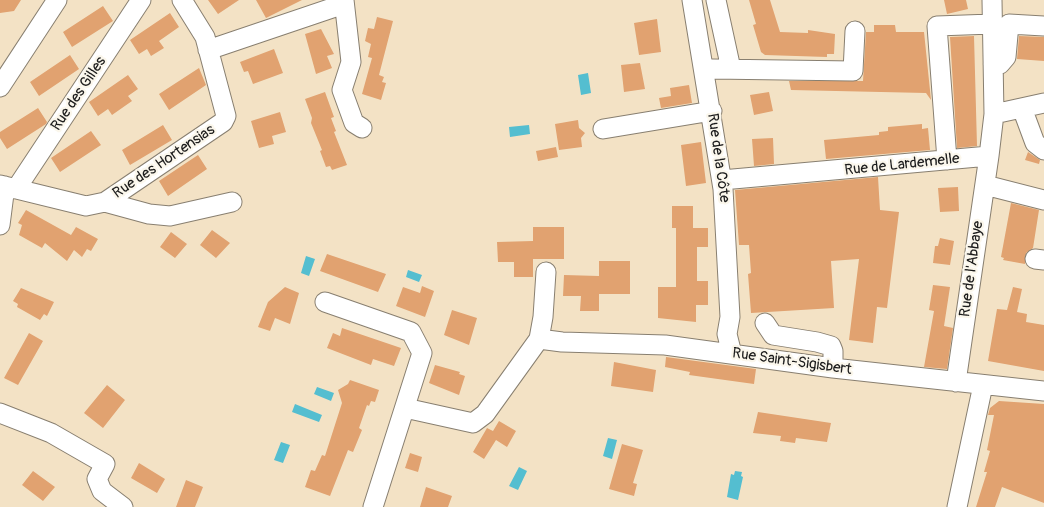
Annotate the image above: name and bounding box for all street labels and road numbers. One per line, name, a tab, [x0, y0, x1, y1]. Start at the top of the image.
street label: Rue des Gilles	[48, 53, 110, 135]
street label: Rue de la Côte	[703, 112, 733, 204]
street label: Rue des Hortensias	[110, 121, 218, 203]
street label: Rue de Lardemelle	[844, 150, 960, 180]
street label: Rue de l'Abbaye	[956, 220, 988, 318]
street label: Rue Saint-Sigisbert	[731, 345, 853, 379]

